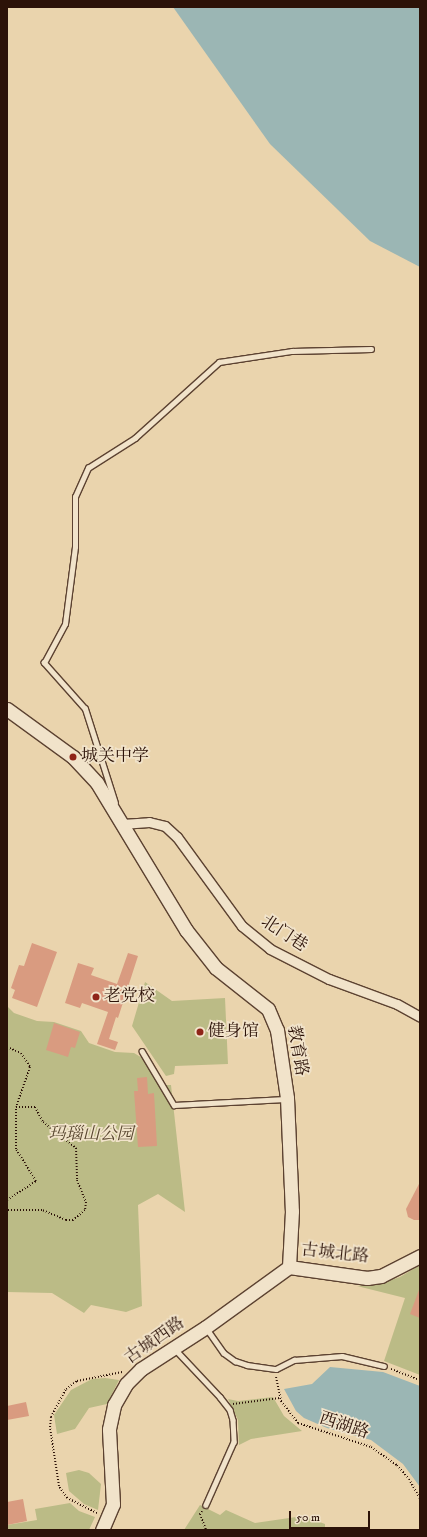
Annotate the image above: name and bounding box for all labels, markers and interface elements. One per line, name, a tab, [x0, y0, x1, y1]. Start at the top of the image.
place label: 城关中学	[81, 747, 149, 767]
marker: 城关中学	[68, 752, 78, 762]
street label: 北门巷	[257, 912, 311, 956]
place label: 老党校	[104, 987, 155, 1007]
marker: 老党校	[91, 992, 101, 1002]
place label: 健身馆	[208, 1022, 259, 1042]
street label: 教育路	[283, 1024, 311, 1078]
marker: 健身馆	[195, 1027, 205, 1037]
park label: 玛瑙山公园	[49, 1125, 133, 1145]
street label: 古城北路	[300, 1240, 370, 1268]
street label: 古城西路	[121, 1313, 189, 1369]
street label: 西湖路	[317, 1408, 371, 1444]
scale bar	[291, 1503, 372, 1529]
text: 50 m	[296, 1510, 320, 1525]

